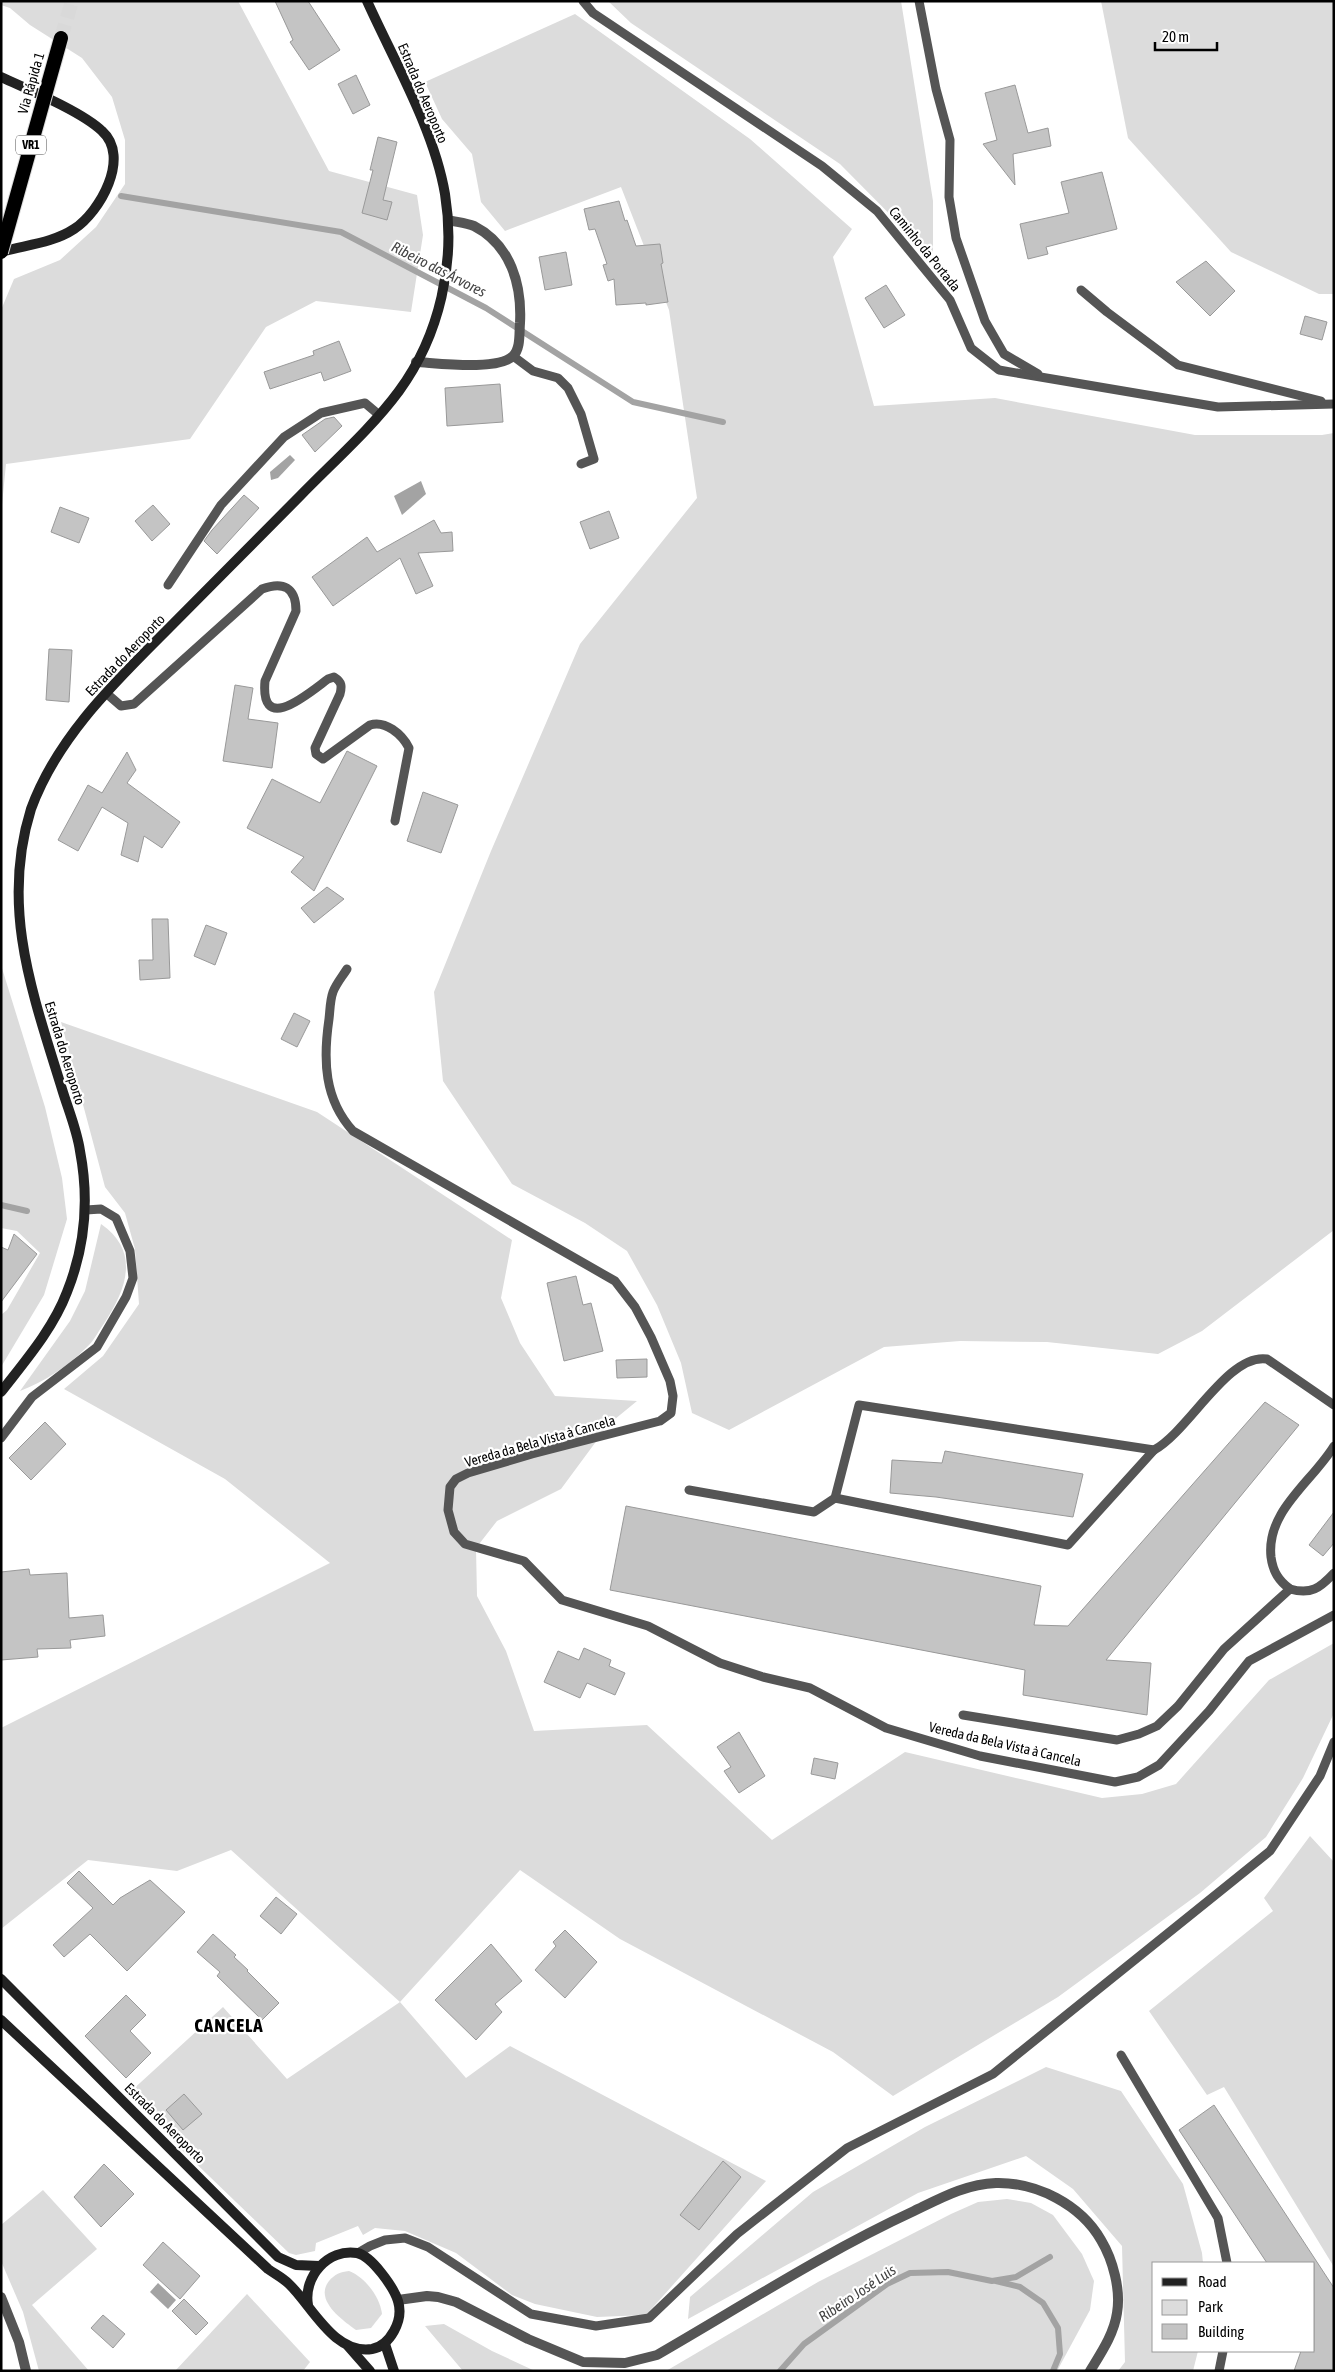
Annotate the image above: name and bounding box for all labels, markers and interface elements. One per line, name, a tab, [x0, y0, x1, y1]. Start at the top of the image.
scale bar	[1155, 20, 1218, 52]
text: 20 m	[1162, 28, 1189, 45]
street label: Estrada do Aeroporto	[395, 41, 451, 145]
street label: Via Rápida 1	[15, 50, 47, 116]
road number: VR1	[16, 136, 46, 154]
street label: Caminho da Portada	[886, 203, 964, 295]
water label: Ribeiro das Árvores	[389, 238, 489, 300]
street label: Estrada do Aeroporto	[82, 611, 168, 699]
street label: Estrada do Aeroporto	[42, 999, 88, 1107]
street label: Vereda da Bela Vista à Cancela	[463, 1412, 617, 1470]
street label: Vereda da Bela Vista à Cancela	[927, 1719, 1083, 1769]
district label: CANCELA	[194, 2014, 264, 2036]
street label: Estrada do Aeroporto	[121, 2079, 209, 2167]
water label: Ribeiro José Luis	[815, 2261, 899, 2325]
legend	[1152, 2262, 1315, 2352]
text: Road	[1198, 2273, 1227, 2290]
text: Park	[1198, 2298, 1223, 2315]
text: Building	[1198, 2323, 1244, 2340]

